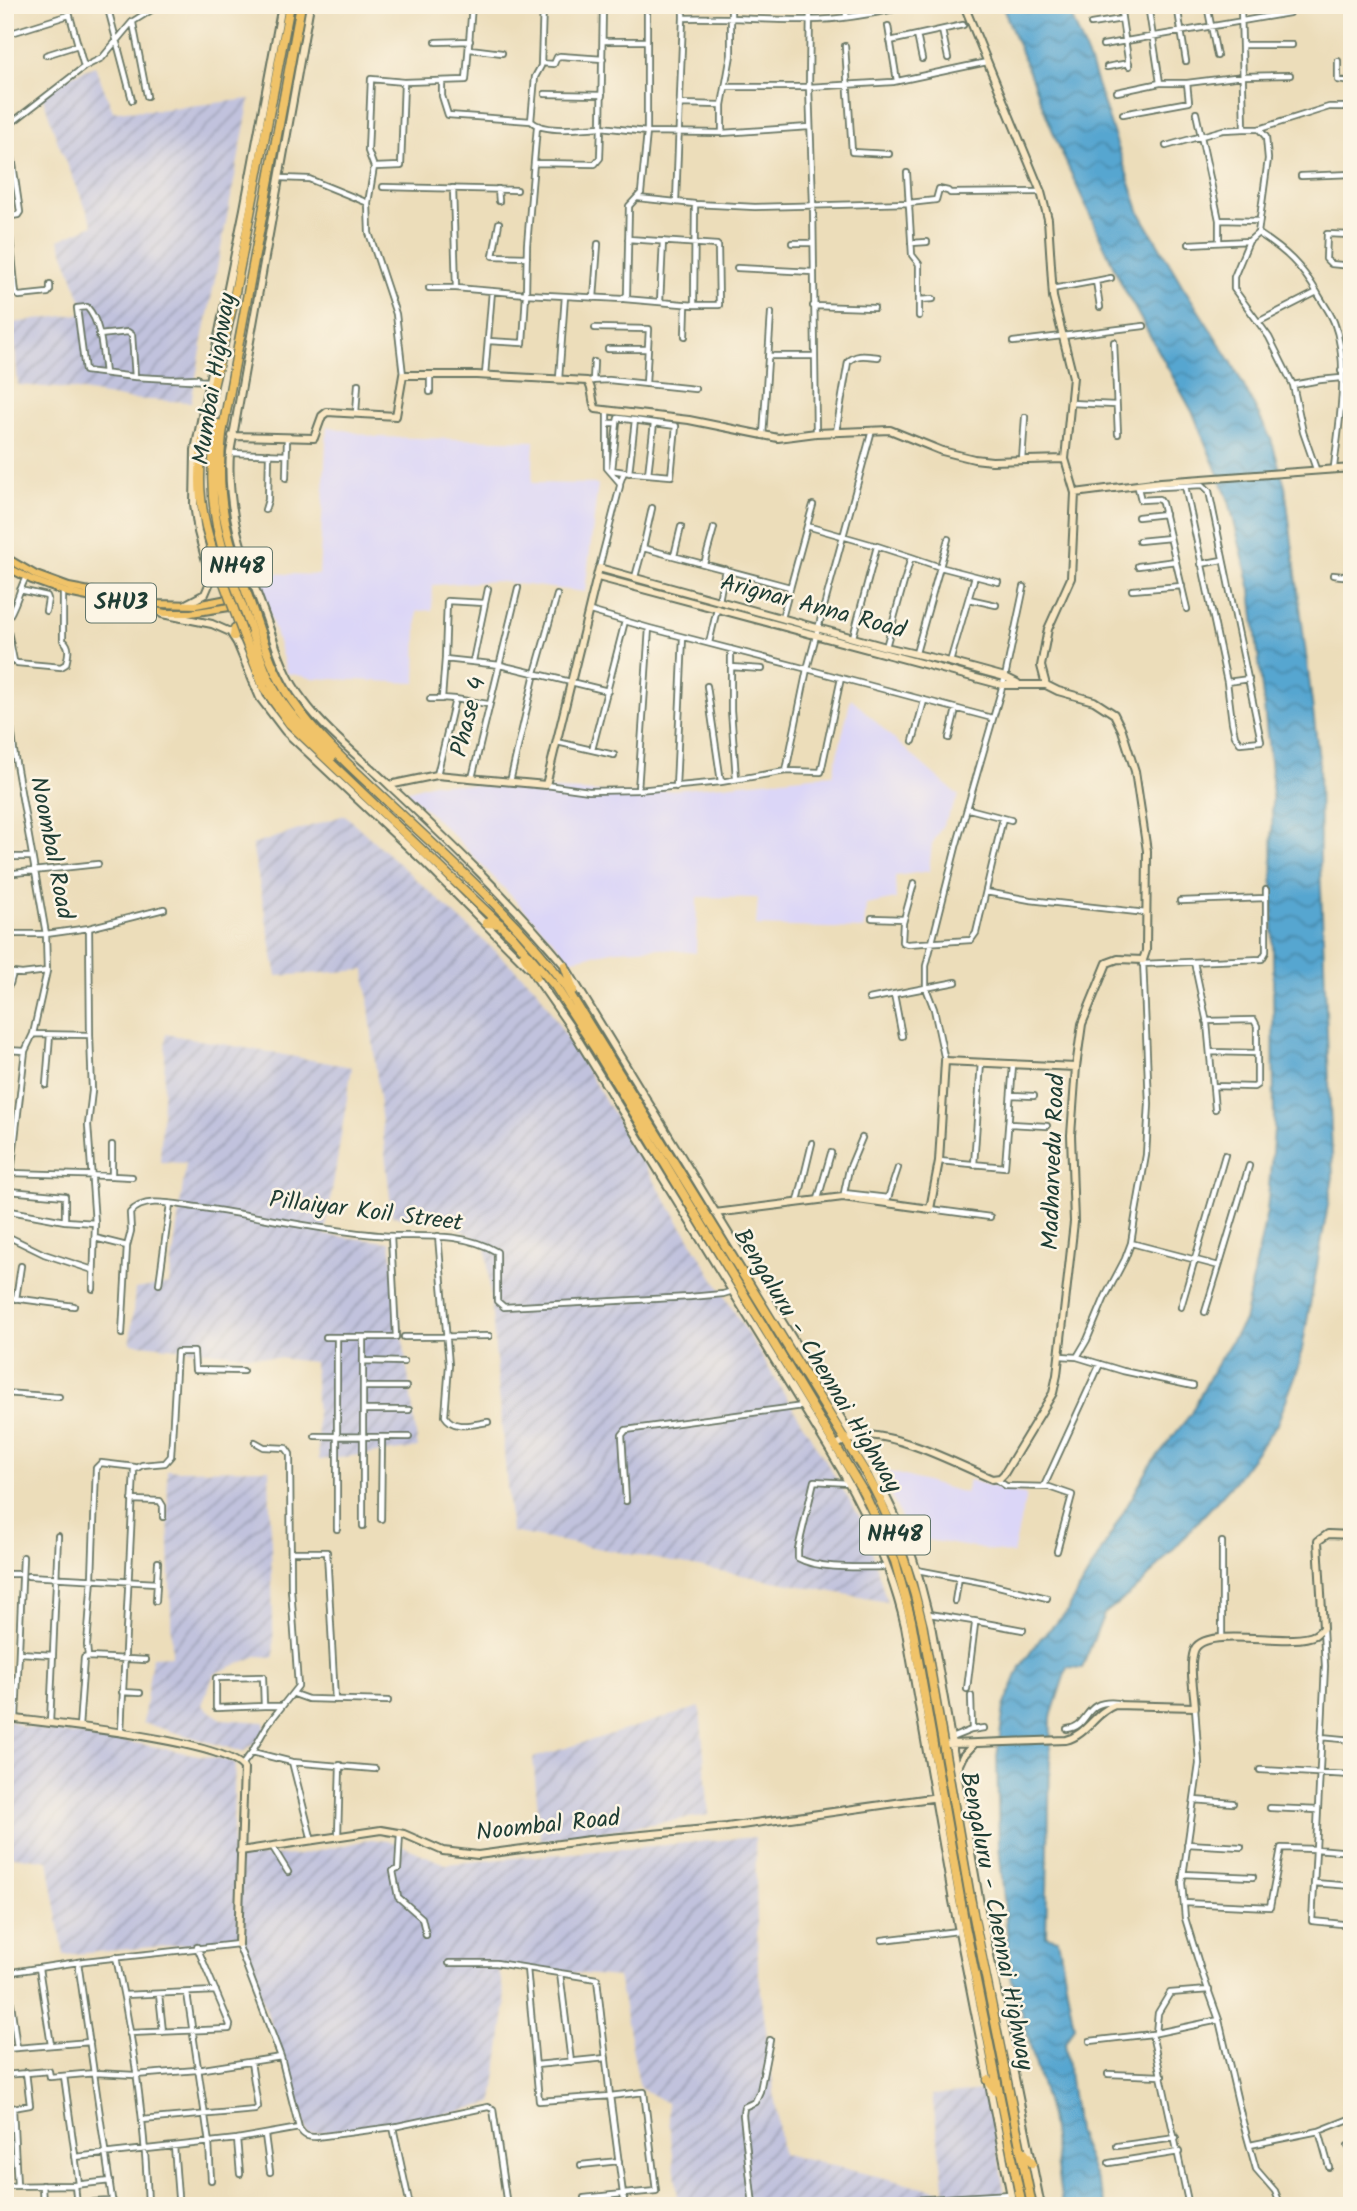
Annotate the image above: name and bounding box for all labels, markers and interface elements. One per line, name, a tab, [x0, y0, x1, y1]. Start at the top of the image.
street label: Mumbai Highway	[182, 290, 248, 468]
road number: NH48	[202, 548, 272, 586]
street label: Arignar Anna Road	[716, 564, 911, 651]
road number: SHU3	[86, 583, 156, 622]
street label: Phase 4	[440, 673, 498, 761]
street label: Noombal Road	[18, 773, 84, 924]
street label: Madharvedu Road	[1031, 1072, 1077, 1251]
street label: Pillaiyar Koil Street	[267, 1181, 466, 1243]
street label: Bengaluru - Chennai Highway	[722, 1221, 912, 1502]
road number: NH48	[860, 1516, 930, 1554]
street label: Bengaluru - Chennai Highway	[948, 1768, 1044, 2074]
street label: Noombal Road	[474, 1799, 623, 1853]

